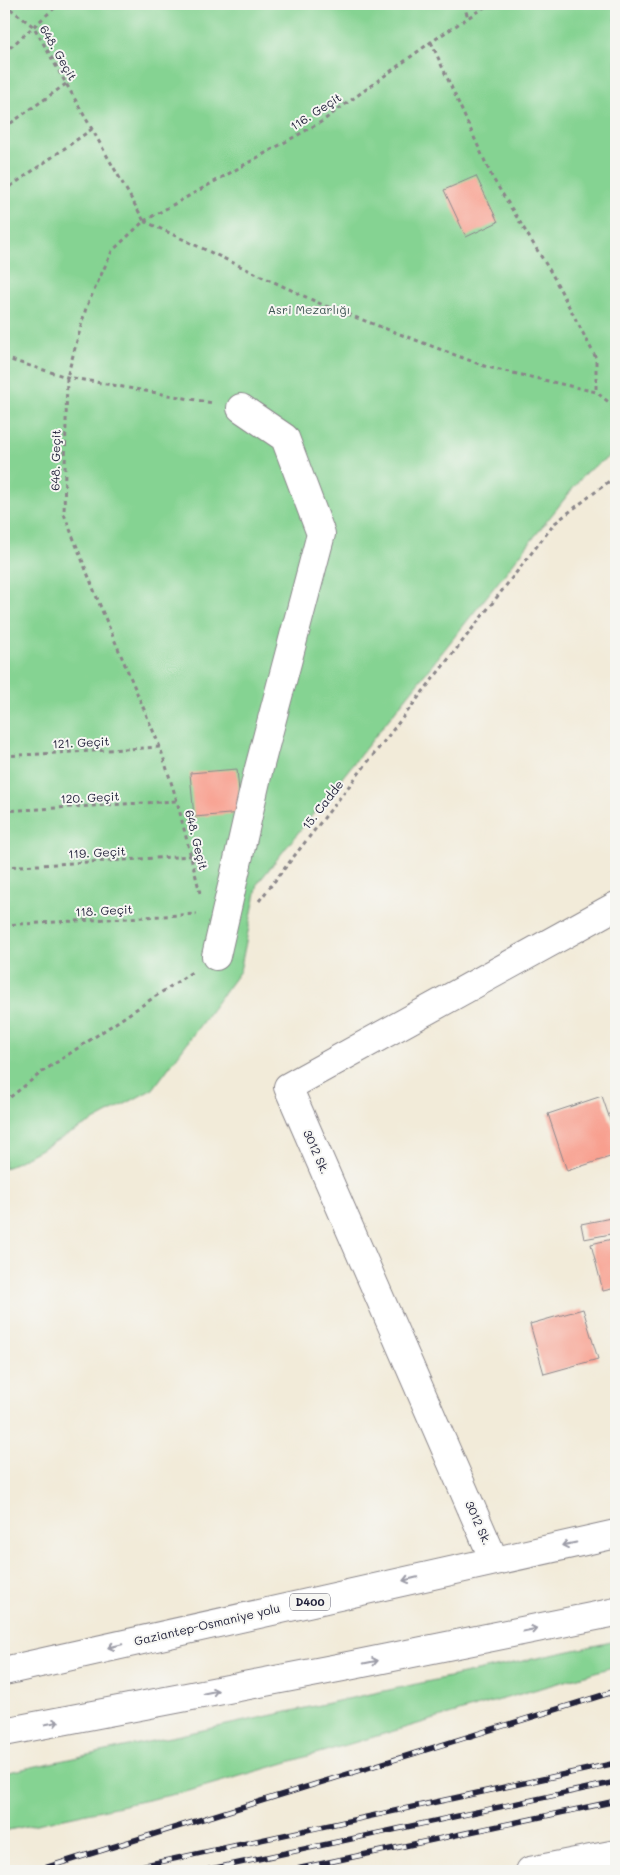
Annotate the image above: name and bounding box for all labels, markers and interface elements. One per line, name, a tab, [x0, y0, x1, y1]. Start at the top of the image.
street label: 648. Geçit	[37, 22, 81, 83]
street label: 116. Geçit	[287, 89, 344, 134]
park label: Asri Mezarlığı	[268, 301, 350, 317]
street label: 648. Geçit	[46, 429, 64, 491]
street label: 121. Geçit	[52, 733, 110, 751]
street label: 15. Cadde	[298, 776, 347, 832]
street label: 120. Geçit	[60, 787, 120, 807]
street label: 648. Geçit	[182, 808, 212, 871]
street label: 119. Geçit	[68, 843, 126, 861]
street label: 118. Geçit	[75, 901, 133, 920]
street label: 3012 Sk.	[300, 1127, 334, 1176]
street label: 3012 Sk.	[462, 1498, 496, 1547]
one-way arrow	[561, 1540, 577, 1549]
one-way arrow	[402, 1575, 418, 1584]
road number: D400	[290, 1594, 330, 1610]
street label: Gaziantep-Osmaniye yolu	[132, 1599, 281, 1649]
one-way arrow	[522, 1624, 538, 1634]
one-way arrow	[107, 1642, 123, 1651]
one-way arrow	[362, 1656, 378, 1666]
one-way arrow	[203, 1687, 219, 1697]
one-way arrow	[43, 1718, 59, 1727]

